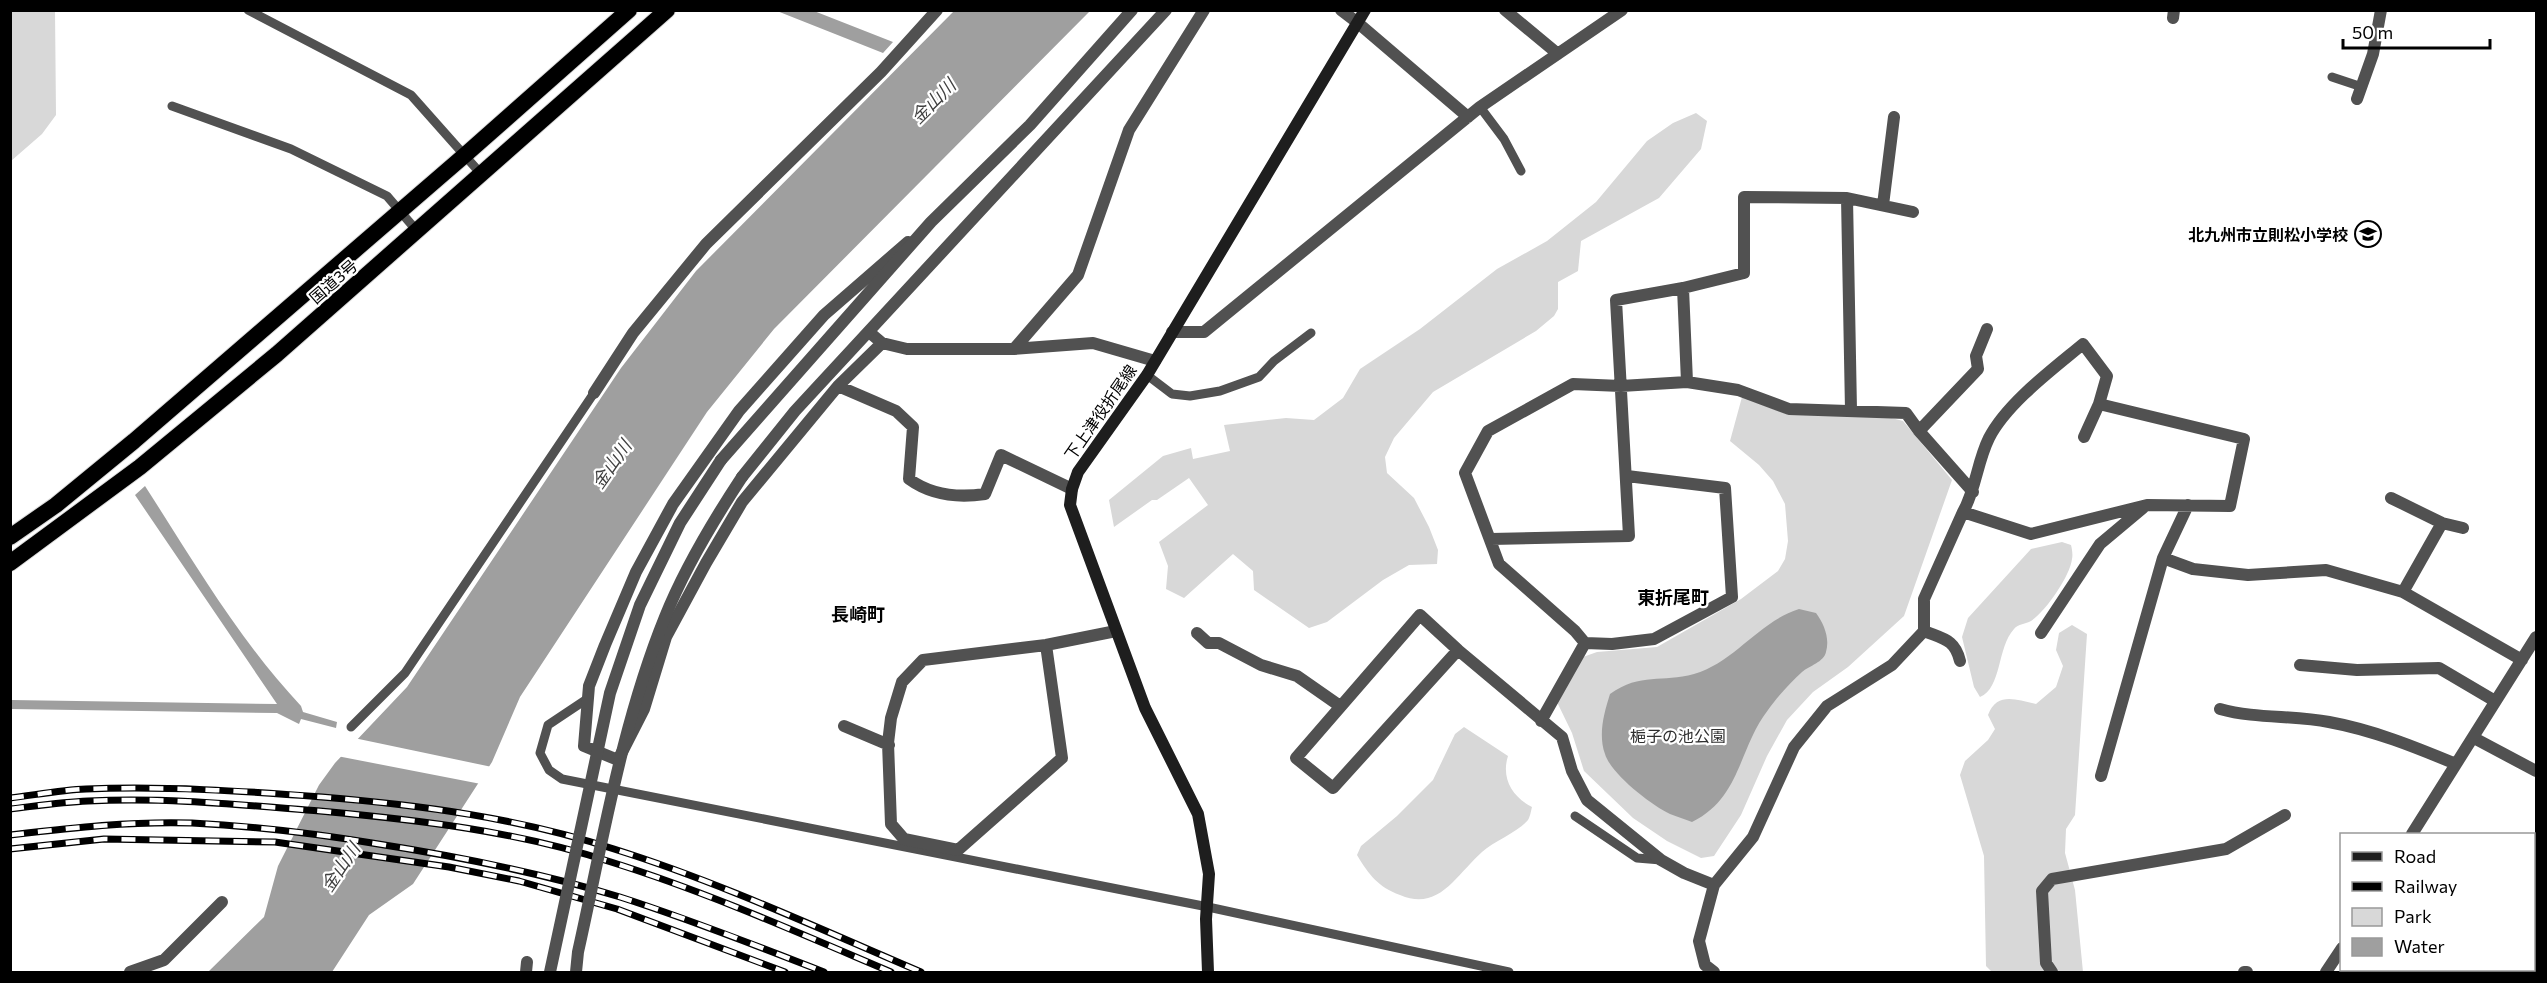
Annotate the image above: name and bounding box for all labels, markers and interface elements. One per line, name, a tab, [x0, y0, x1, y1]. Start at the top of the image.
scale bar	[2343, 12, 2490, 50]
text: 50 m	[2352, 21, 2393, 43]
water label: 金山川	[906, 73, 961, 128]
school or university icon: 北九州市立則松小学校	[2353, 219, 2383, 249]
place label: 北九州市立則松小学校	[2188, 225, 2348, 244]
street label: 国道3号	[305, 255, 361, 307]
street label: 下上津役折尾線	[1060, 361, 1140, 463]
water label: 金山川	[587, 434, 637, 492]
district label: 東折尾町	[1637, 586, 1709, 608]
district label: 長崎町	[831, 603, 885, 625]
park label: 梔子の池公園	[1630, 726, 1726, 745]
legend	[2340, 833, 2535, 971]
water label: 金山川	[316, 837, 365, 896]
text: Road	[2394, 845, 2436, 867]
text: Railway	[2394, 875, 2457, 897]
text: Park	[2394, 905, 2432, 927]
text: Water	[2394, 935, 2445, 957]

